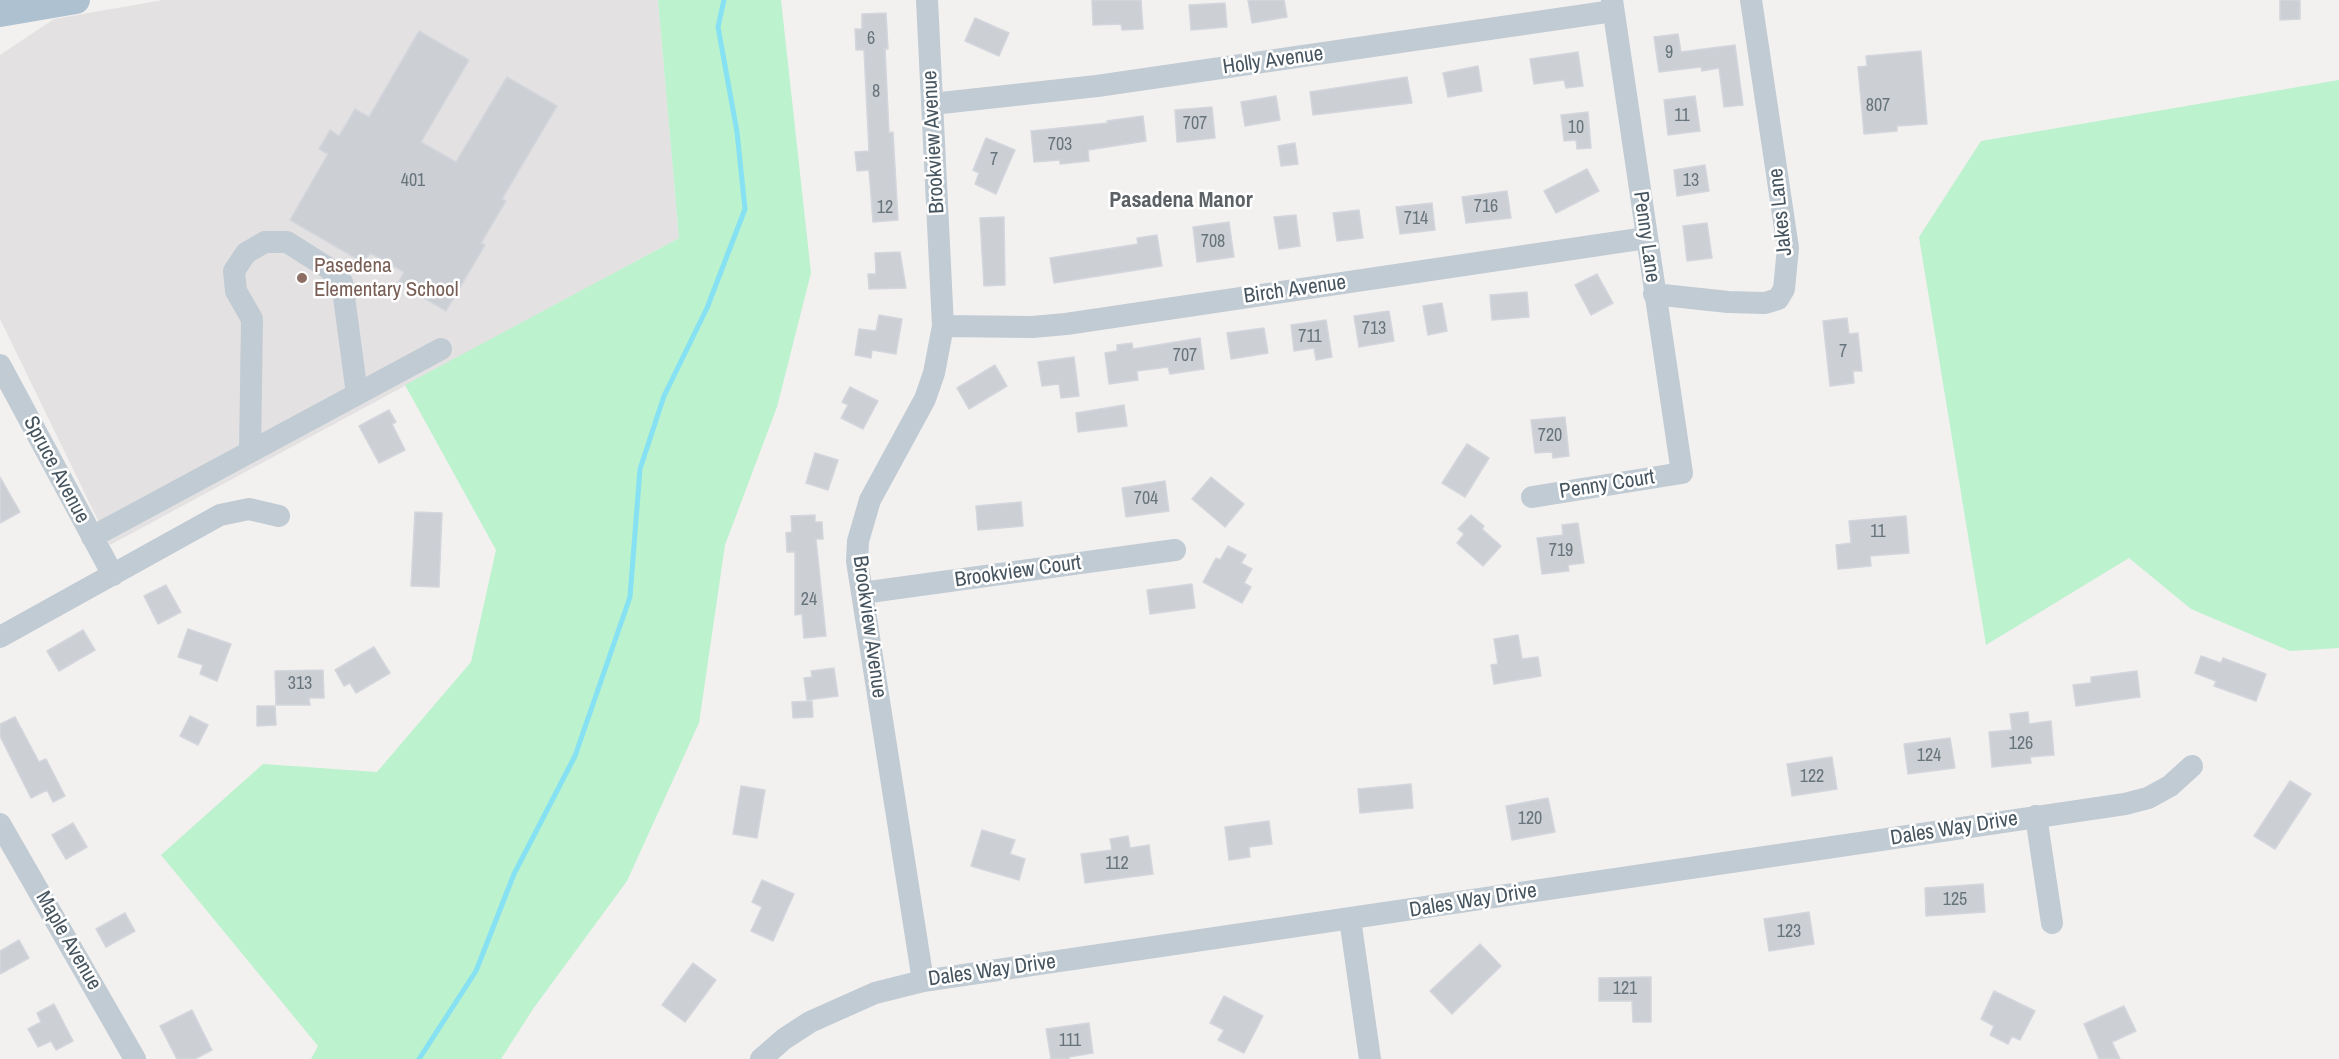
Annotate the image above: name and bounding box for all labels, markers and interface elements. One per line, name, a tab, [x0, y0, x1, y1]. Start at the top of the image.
house number: 6	[867, 28, 875, 50]
street label: Holly Avenue	[1221, 41, 1325, 81]
house number: 9	[1665, 42, 1673, 64]
street label: Brookview Avenue	[918, 70, 950, 214]
house number: 8	[872, 81, 880, 103]
house number: 807	[1866, 95, 1890, 117]
house number: 11	[1674, 105, 1690, 127]
house number: 707	[1183, 113, 1207, 135]
house number: 10	[1568, 117, 1584, 139]
house number: 703	[1048, 134, 1072, 156]
house number: 7	[990, 149, 998, 171]
street label: Jakes Lane	[1764, 167, 1798, 257]
house number: 401	[401, 170, 425, 192]
house number: 13	[1683, 170, 1699, 192]
district label: Pasadena Manor	[1109, 188, 1253, 214]
street label: Penny Lane	[1627, 190, 1665, 284]
house number: 716	[1474, 196, 1498, 218]
house number: 12	[877, 197, 893, 219]
house number: 714	[1404, 208, 1428, 230]
house number: 708	[1201, 231, 1225, 253]
place label: Pasedena Elementary School	[314, 253, 459, 303]
street label: Birch Avenue	[1242, 270, 1348, 310]
marker: Pasedena Elementary School	[295, 271, 309, 285]
house number: 713	[1362, 318, 1386, 340]
house number: 711	[1298, 326, 1322, 348]
house number: 7	[1839, 341, 1847, 363]
house number: 707	[1173, 345, 1197, 367]
street label: Spruce Avenue	[17, 412, 95, 528]
house number: 720	[1538, 425, 1562, 447]
street label: Penny Court	[1558, 465, 1656, 505]
house number: 704	[1134, 488, 1158, 510]
house number: 11	[1870, 521, 1886, 543]
house number: 719	[1549, 540, 1573, 562]
street label: Brookview Court	[953, 551, 1083, 593]
street label: Brookview Avenue	[847, 554, 891, 700]
house number: 24	[801, 589, 817, 611]
house number: 313	[288, 673, 312, 695]
house number: 126	[2009, 733, 2033, 755]
house number: 124	[1917, 745, 1941, 767]
house number: 122	[1800, 766, 1824, 788]
street label: Dales Way Drive	[1889, 807, 2019, 851]
house number: 120	[1518, 808, 1542, 830]
house number: 112	[1105, 853, 1129, 875]
street label: Dales Way Drive	[1408, 879, 1538, 923]
street label: Maple Avenue	[30, 887, 106, 995]
house number: 125	[1943, 889, 1967, 911]
house number: 123	[1777, 921, 1801, 943]
street label: Dales Way Drive	[927, 950, 1057, 992]
house number: 121	[1613, 978, 1637, 1000]
house number: 111	[1059, 1030, 1081, 1052]

